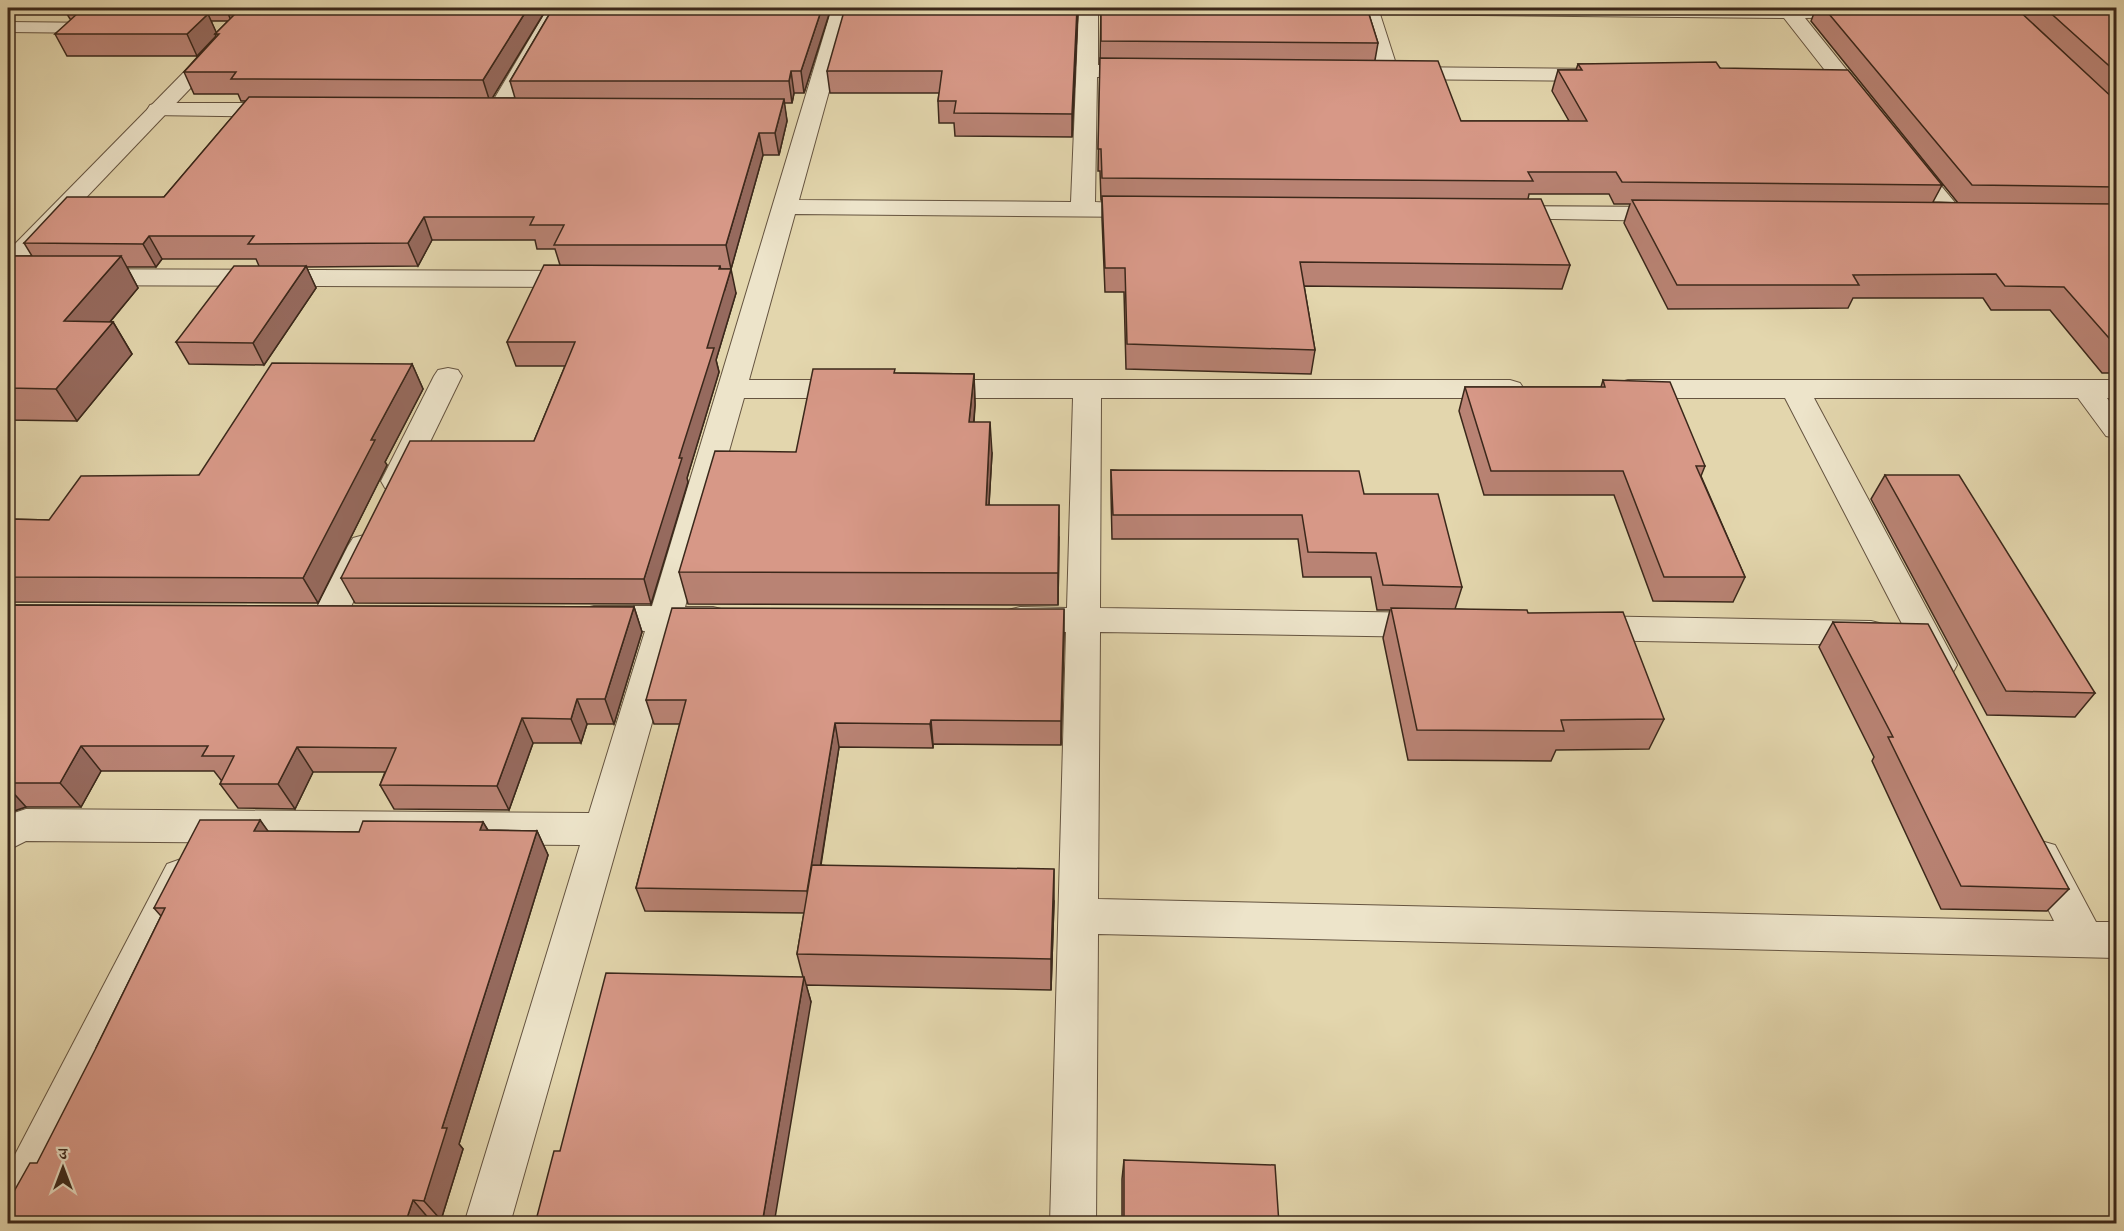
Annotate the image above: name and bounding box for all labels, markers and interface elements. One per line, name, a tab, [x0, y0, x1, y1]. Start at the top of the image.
north arrow	[33, 1138, 93, 1198]
text: उ	[58, 1144, 69, 1164]

